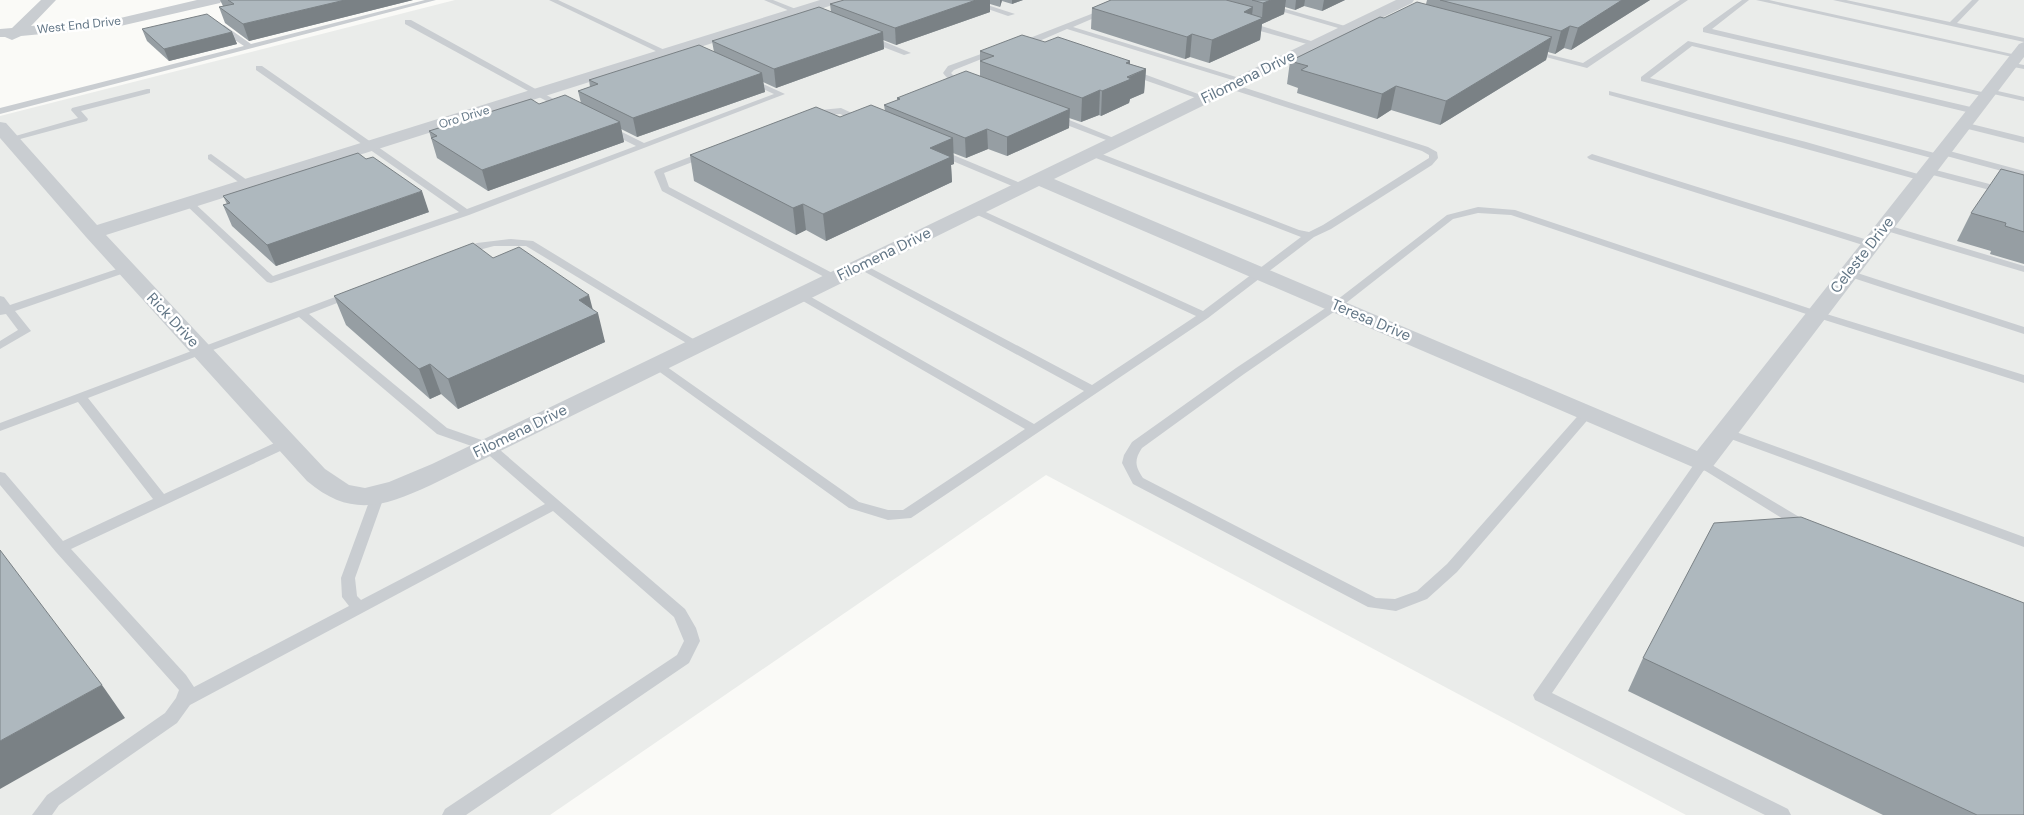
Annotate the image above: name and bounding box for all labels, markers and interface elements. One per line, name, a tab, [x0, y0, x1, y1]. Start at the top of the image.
street label: West End Drive	[36, 13, 122, 37]
street label: Filomena Drive	[1198, 46, 1298, 108]
street label: Oro Drive	[437, 102, 491, 132]
street label: Celeste Drive	[1826, 213, 1898, 297]
street label: Filomena Drive	[834, 223, 934, 285]
street label: Rick Drive	[142, 288, 204, 352]
street label: Teresa Drive	[1328, 294, 1414, 346]
street label: Filomena Drive	[470, 400, 570, 462]

